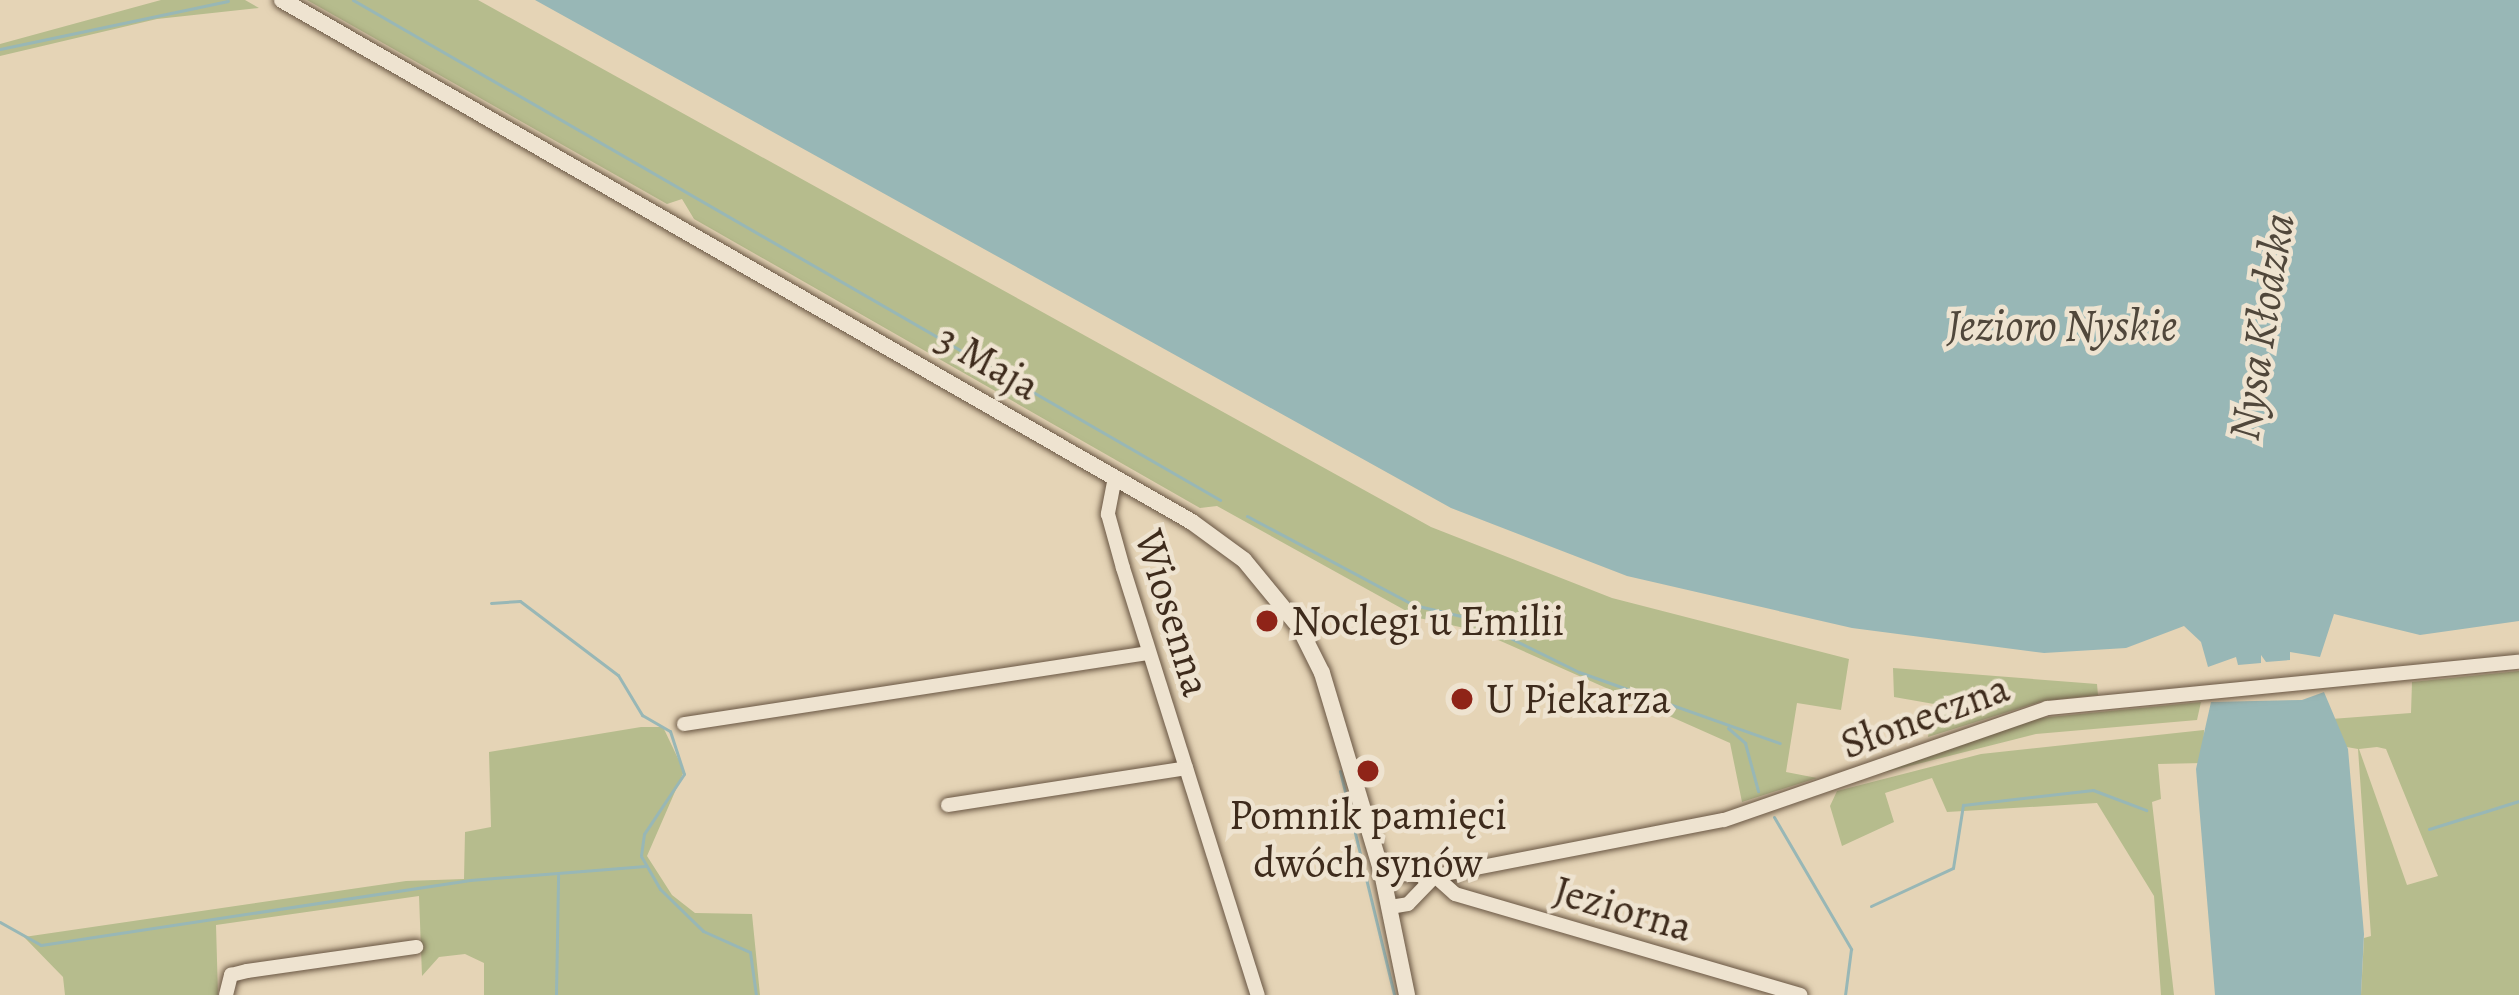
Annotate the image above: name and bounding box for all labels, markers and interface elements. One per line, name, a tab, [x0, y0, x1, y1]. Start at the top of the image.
water label: Nysa Kłodzka	[2217, 210, 2307, 444]
water label: Jezioro Nyskie	[1947, 299, 2177, 353]
street label: 3 Maja	[928, 313, 1048, 411]
street label: Wiosenna	[1124, 524, 1222, 702]
place label: Noclegi u Emilii	[1291, 596, 1564, 646]
marker: Noclegi u Emilii	[1254, 608, 1280, 634]
street label: Słoneczna	[1834, 662, 2016, 770]
place label: U Piekarza	[1486, 674, 1671, 724]
marker: U Piekarza	[1449, 686, 1475, 712]
marker: Pomnik pamięci dwóch synów	[1355, 758, 1381, 784]
place label: Pomnik pamięci dwóch synów	[1229, 790, 1507, 888]
street label: Jeziorna	[1548, 865, 1698, 953]

